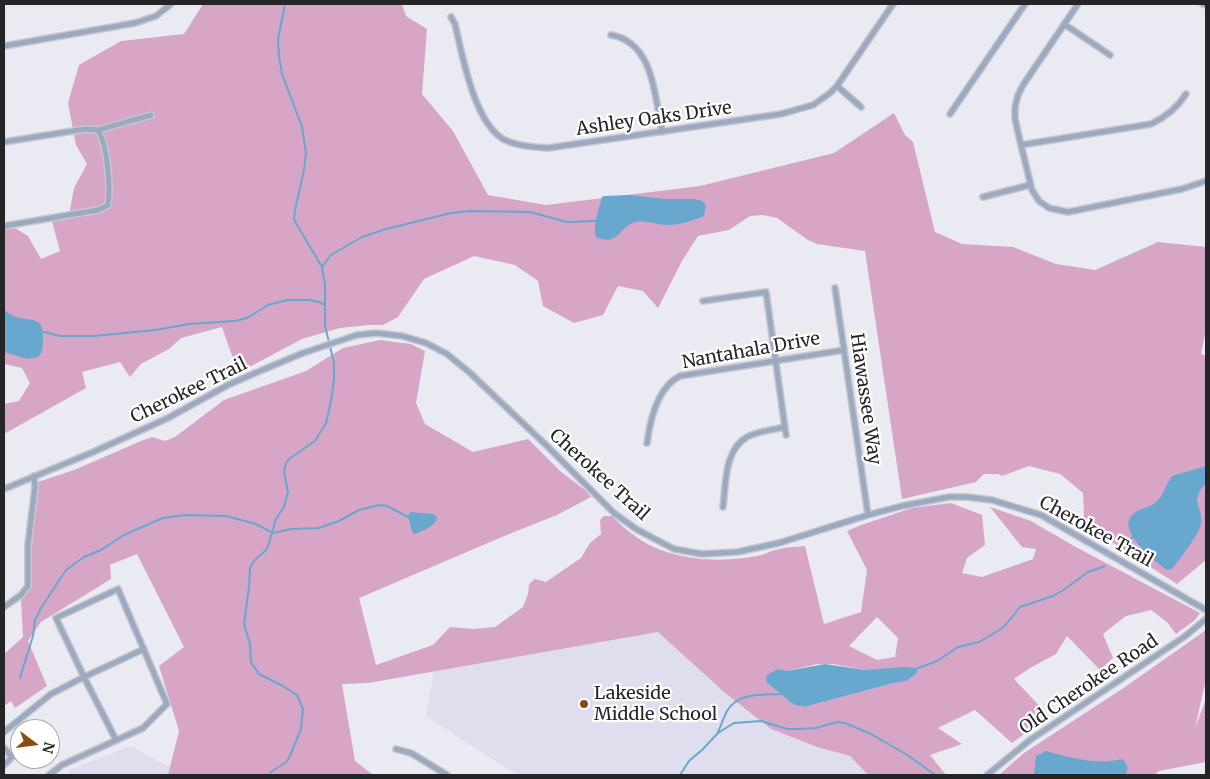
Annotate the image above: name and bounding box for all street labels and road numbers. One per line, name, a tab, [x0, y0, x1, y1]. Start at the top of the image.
street label: Ashley Oaks Drive	[575, 97, 733, 141]
street label: Nantahala Drive	[680, 328, 822, 374]
street label: Hiawassee Way	[845, 332, 885, 466]
street label: Cherokee Trail	[127, 354, 251, 428]
street label: Cherokee Trail	[545, 425, 653, 525]
street label: Cherokee Trail	[1035, 492, 1157, 572]
street label: Old Cherokee Road	[1016, 631, 1162, 739]

